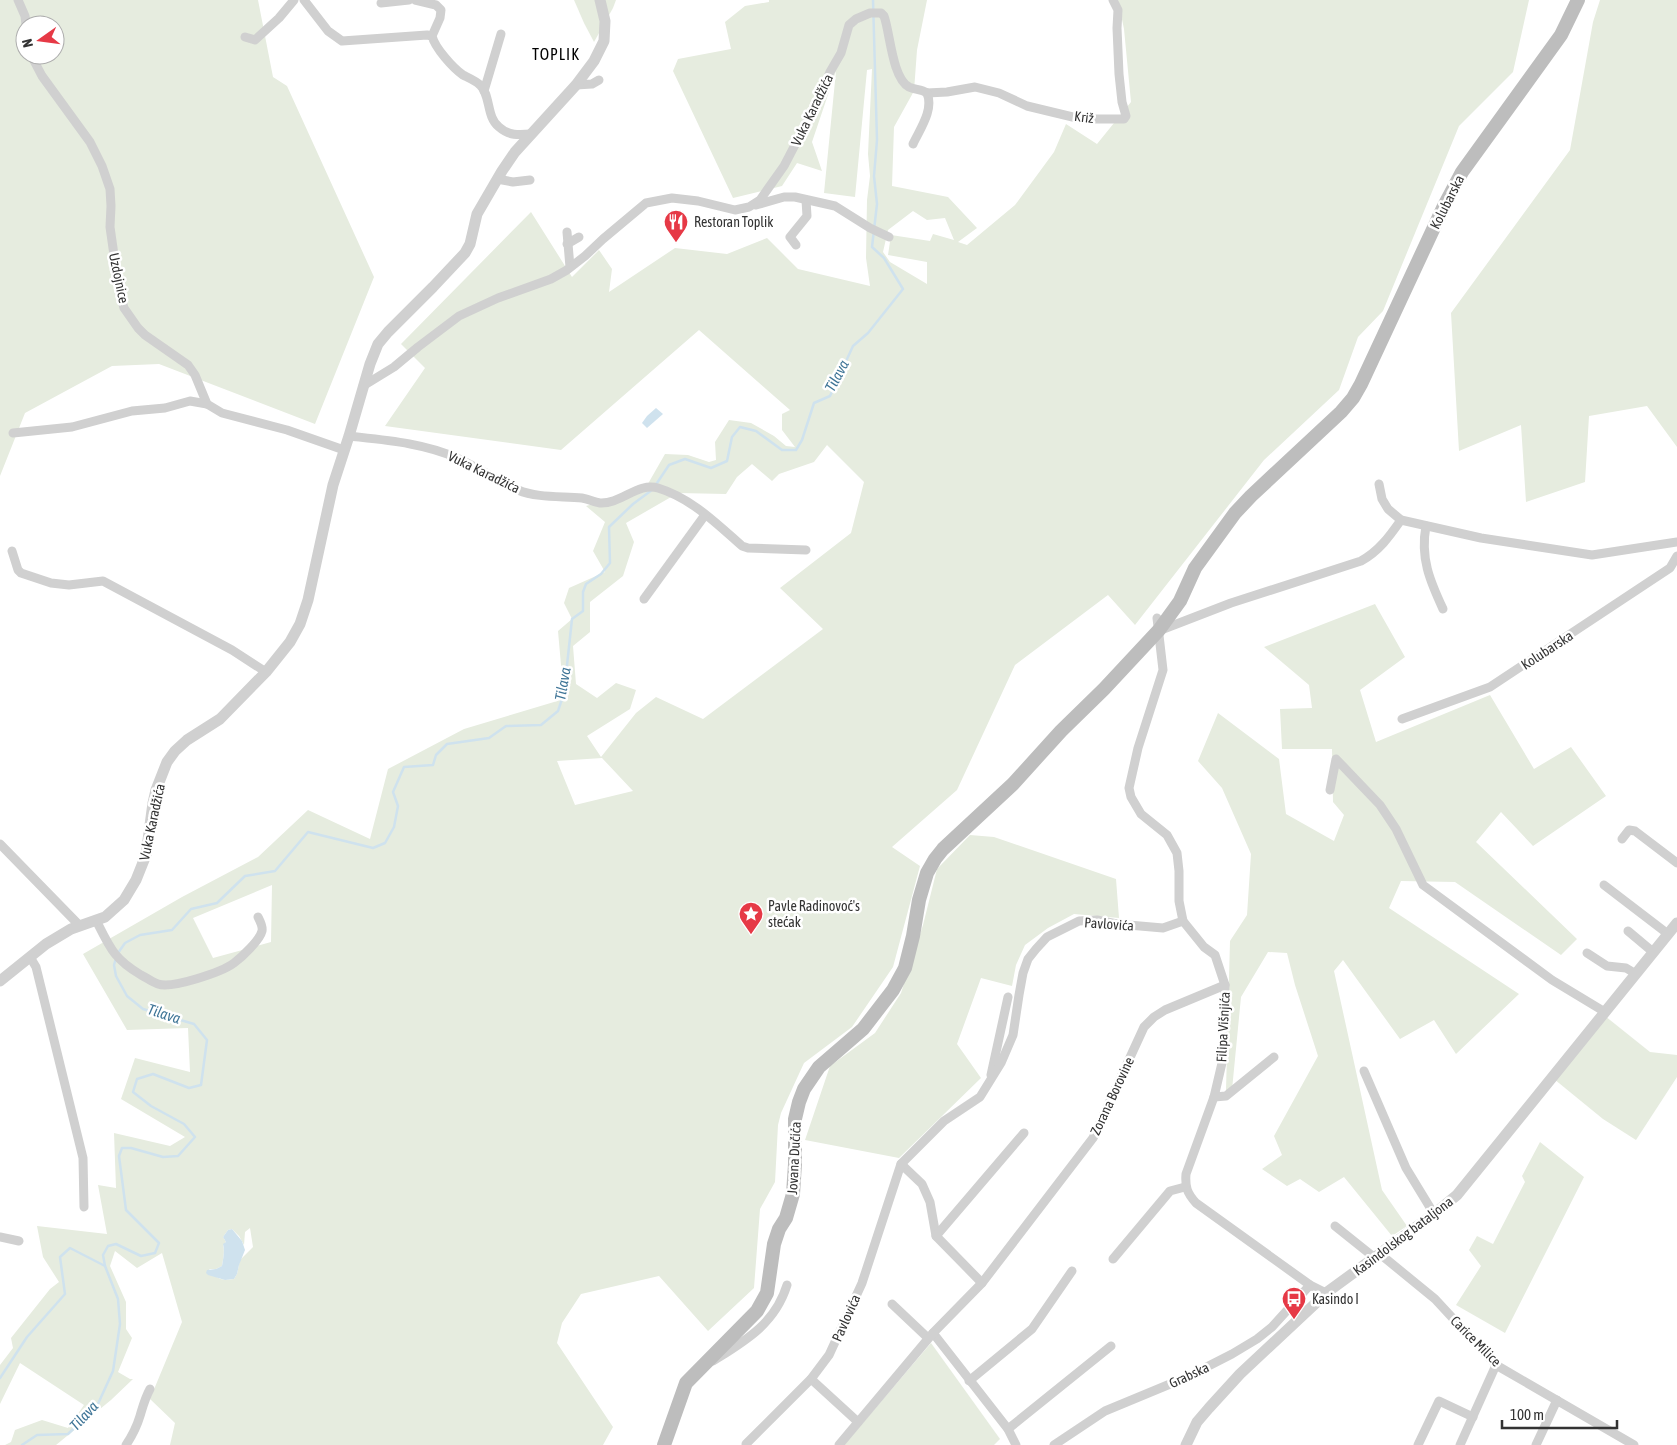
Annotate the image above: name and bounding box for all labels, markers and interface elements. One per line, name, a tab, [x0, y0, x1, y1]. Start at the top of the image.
north arrow	[15, 15, 65, 65]
text: N	[19, 37, 36, 49]
district label: TOPLIK	[532, 45, 580, 63]
street label: Vuka Karadžića	[788, 71, 836, 149]
street label: Križ	[1073, 108, 1095, 126]
street label: Kolubarska	[1427, 172, 1467, 232]
restaurant icon: Restoran Toplik	[663, 209, 689, 243]
place label: Restoran Toplik	[694, 214, 773, 230]
street label: Uzdojnice	[106, 251, 132, 305]
water label: Tilava	[821, 357, 852, 395]
street label: Vuka Karadžića	[445, 448, 523, 496]
street label: Kolubarska	[1518, 627, 1576, 673]
water label: Tilava	[551, 666, 574, 702]
street label: Vuka Karadžića	[136, 782, 168, 862]
place label: Pavle Radinovoć's stećak	[768, 898, 860, 930]
place icon: Pavle Radinovoć's stećak	[738, 901, 764, 935]
street label: Pavlovića	[1084, 914, 1134, 934]
street label: Filipa Višnjića	[1213, 991, 1233, 1063]
water label: Tilava	[146, 1000, 183, 1027]
street label: Zorana Borovine	[1087, 1054, 1137, 1138]
street label: Jovana Dučića	[784, 1121, 804, 1195]
street label: Kasindolskog bataljona	[1350, 1193, 1456, 1279]
bus stop icon: Kasindo I	[1281, 1286, 1307, 1320]
place label: Kasindo I	[1312, 1291, 1359, 1307]
street label: Pavlovića	[829, 1292, 863, 1344]
street label: Carice Milice	[1447, 1312, 1505, 1370]
street label: Grabska	[1167, 1359, 1211, 1391]
water label: Tilava	[66, 1398, 101, 1434]
scale bar	[1502, 1398, 1617, 1430]
text: 100 m	[1510, 1406, 1544, 1423]

